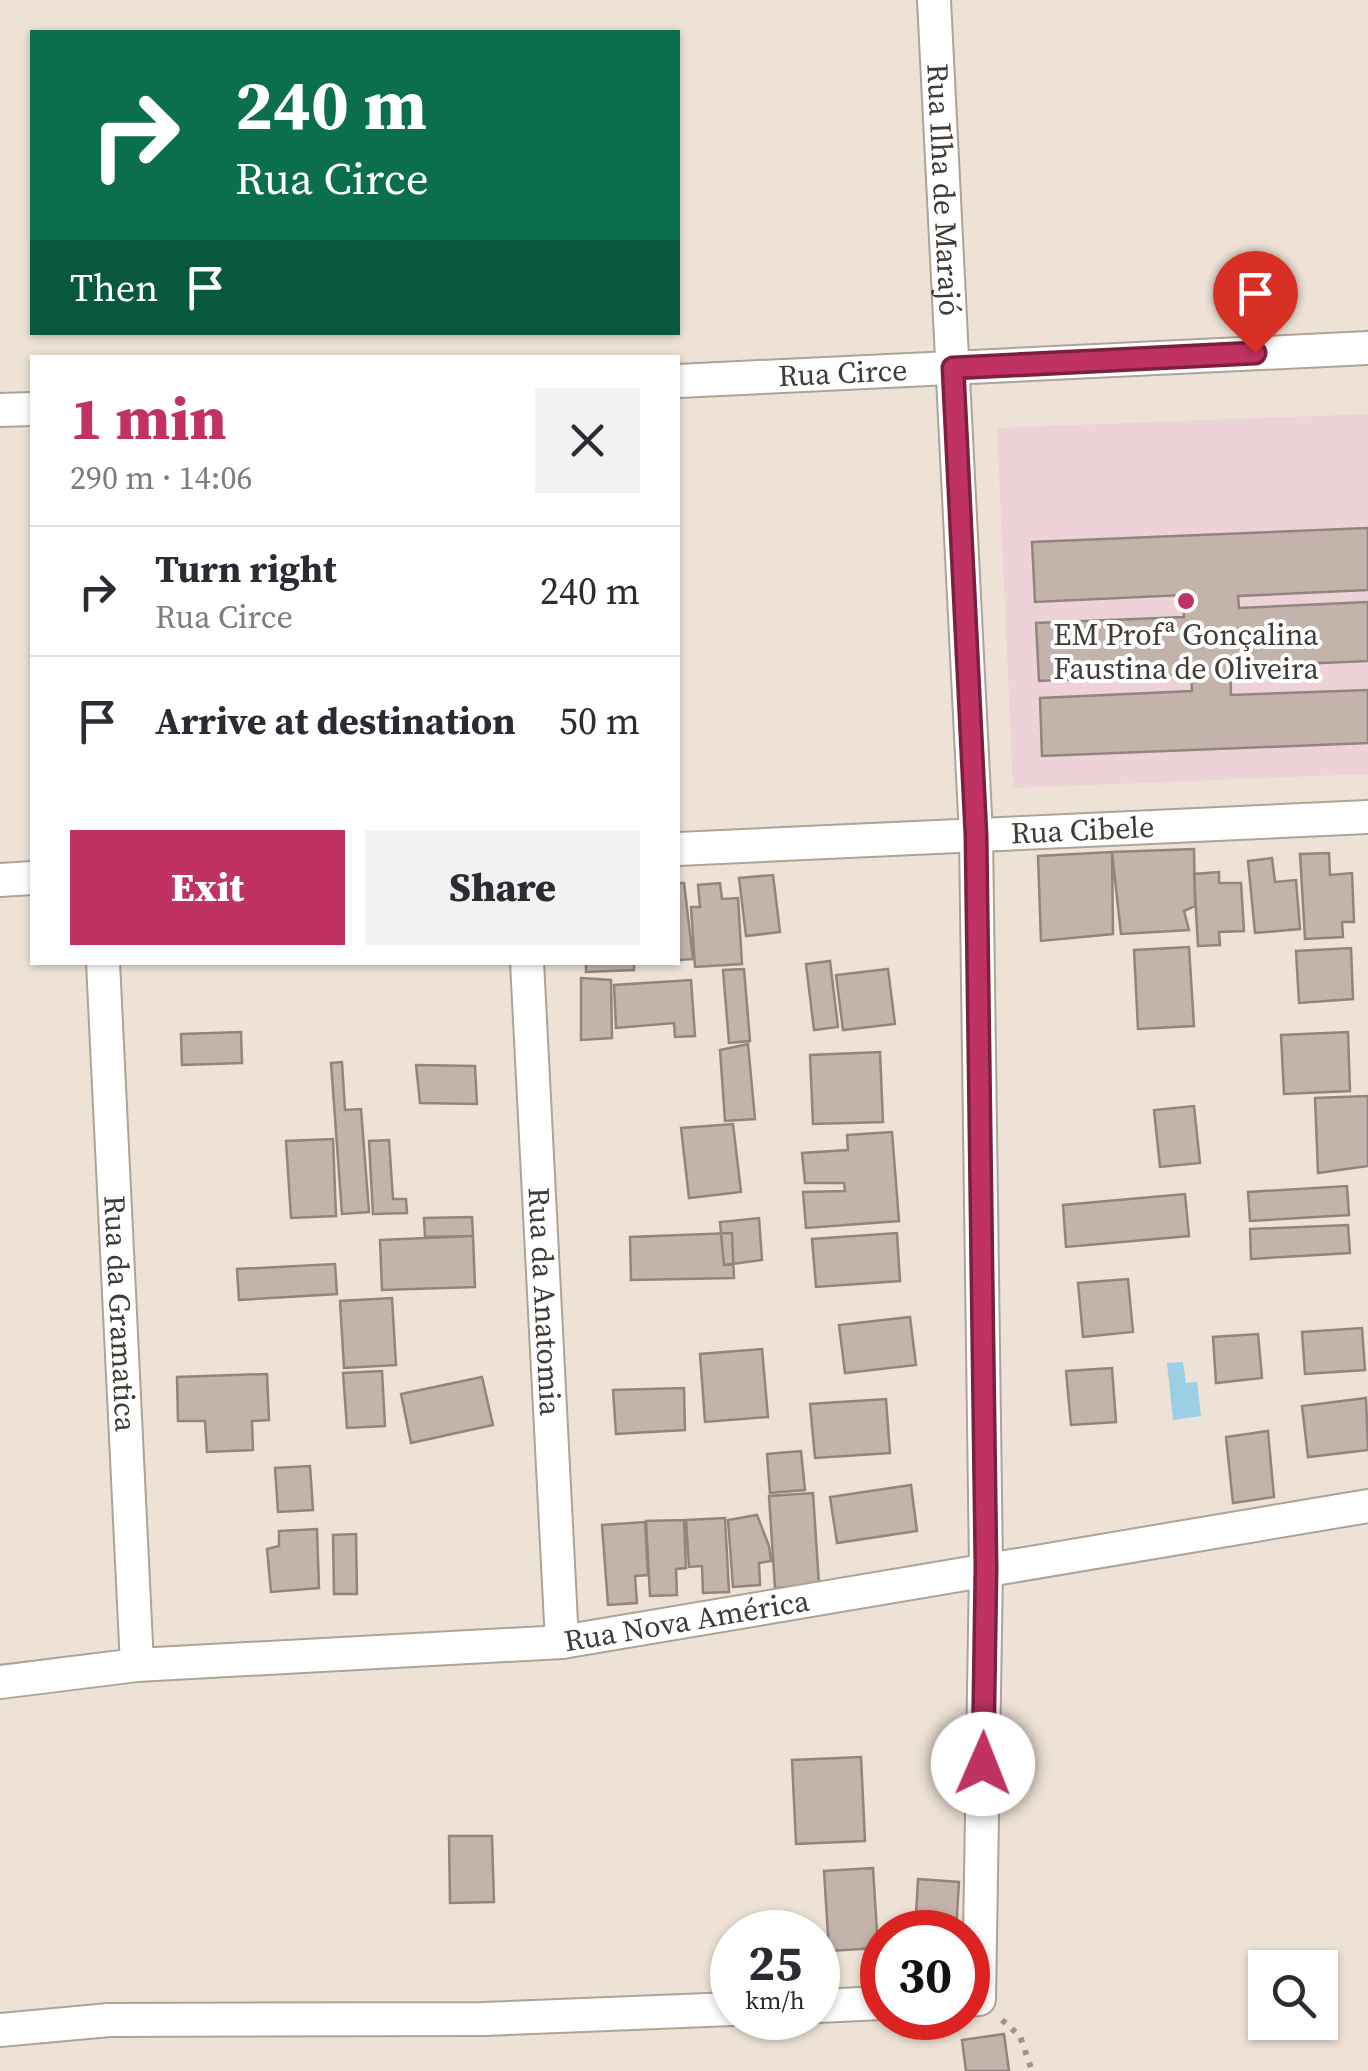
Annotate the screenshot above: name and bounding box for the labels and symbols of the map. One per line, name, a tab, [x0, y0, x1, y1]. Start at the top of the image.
street label: Rua Ilha de Marajó	[917, 62, 971, 317]
pin	[1213, 251, 1298, 354]
street label: Rua Circe	[777, 349, 908, 396]
marker: EM Profª Gonçalina Faustina de Oliveira	[1175, 590, 1197, 612]
place label: EM Profª Gonçalina Faustina de Oliveira	[1053, 614, 1319, 689]
street label: Rua Cibele	[1010, 806, 1155, 854]
street label: Rua da Anatomia	[519, 1186, 571, 1418]
street label: Rua da Gramatica	[94, 1194, 147, 1434]
street label: Rua Nova América	[561, 1580, 813, 1661]
position arrow	[931, 1712, 1035, 1816]
speed limit sign: 30	[860, 1910, 990, 2040]

